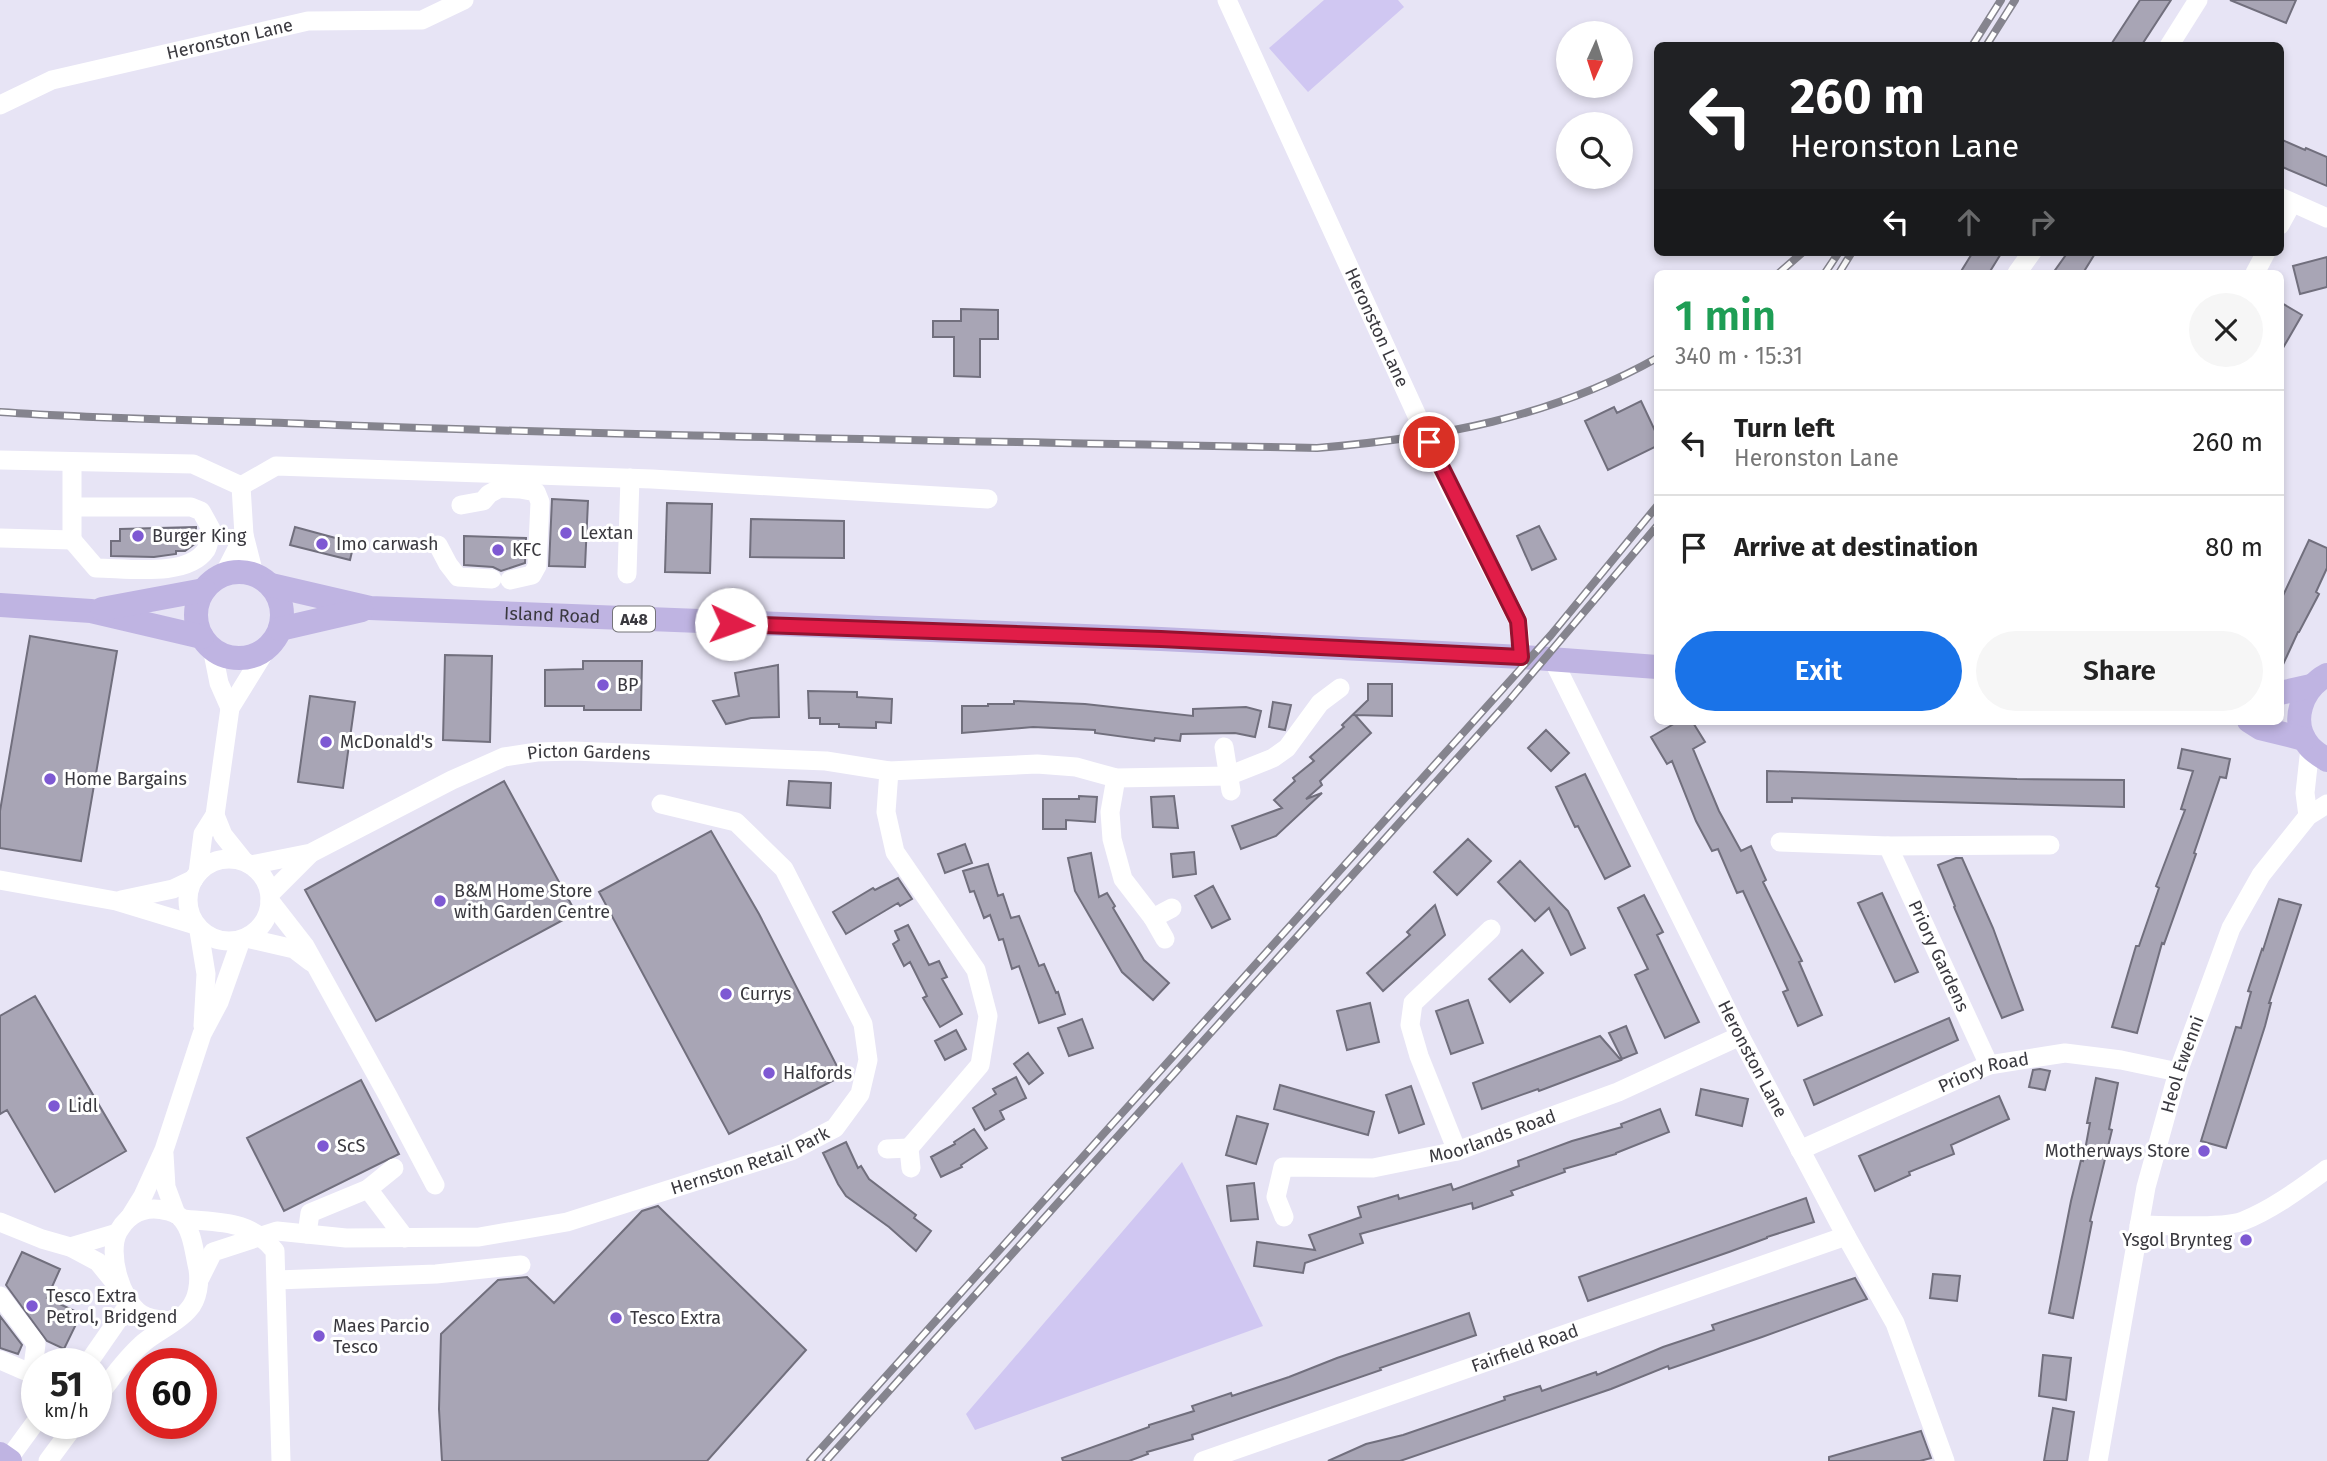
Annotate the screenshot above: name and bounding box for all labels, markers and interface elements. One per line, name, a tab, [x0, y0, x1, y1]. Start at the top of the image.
street label: Heronston Lane	[164, 14, 295, 64]
north arrow	[1556, 21, 1633, 98]
map controls	[1556, 21, 1633, 189]
text: 260 m	[1790, 67, 1925, 126]
icon: left	[1675, 70, 1766, 161]
button: search	[1556, 112, 1633, 189]
text: Heronston Lane	[1790, 127, 2019, 165]
icon: left	[1877, 203, 1915, 241]
icon: ahead	[1950, 203, 1988, 241]
icon: right	[2023, 203, 2061, 241]
street label: Heronston Lane	[1340, 264, 1414, 391]
text: 1 min	[1675, 291, 1776, 341]
button: close	[2189, 293, 2263, 367]
text: 340 m · 15:31	[1675, 342, 1803, 370]
pin	[1399, 412, 1459, 472]
text: Turn left	[1734, 413, 1835, 444]
icon: arrive	[1410, 423, 1448, 461]
icon: left	[1675, 424, 1713, 462]
text: 260 m	[2193, 427, 2263, 458]
text: Heronston Lane	[1734, 444, 1899, 472]
place label: Lextan	[580, 522, 634, 544]
place label: Burger King	[152, 525, 247, 547]
marker: Lextan	[558, 525, 574, 541]
marker: Burger King	[130, 528, 146, 544]
icon: arrive	[1675, 529, 1713, 567]
text: Arrive at destination	[1734, 532, 1978, 563]
text: 80 m	[2205, 532, 2263, 563]
place label: Imo carwash	[336, 533, 438, 555]
marker: Imo carwash	[314, 536, 330, 552]
place label: KFC	[512, 539, 541, 561]
marker: KFC	[490, 542, 506, 558]
position arrow	[694, 587, 768, 661]
street label: Island Road	[504, 602, 601, 628]
road number: A48	[613, 606, 655, 632]
button: Exit	[1675, 631, 1962, 711]
button: Share	[1976, 631, 2263, 711]
place label: BP	[617, 674, 638, 696]
marker: BP	[595, 677, 611, 693]
place label: McDonald's	[340, 731, 433, 753]
marker: McDonald's	[318, 734, 334, 750]
street label: Picton Gardens	[526, 740, 651, 765]
place label: Home Bargains	[64, 768, 187, 790]
marker: Home Bargains	[42, 771, 58, 787]
place label: B&M Home Store with Garden Centre	[454, 880, 610, 923]
marker: B&M Home Store with Garden Centre	[432, 893, 448, 909]
street label: Priory Gardens	[1903, 897, 1974, 1015]
place label: Currys	[740, 983, 791, 1005]
marker: Currys	[718, 986, 734, 1002]
street label: Heronston Lane	[1713, 997, 1792, 1121]
street label: Heol Ewenni	[2156, 1013, 2209, 1115]
street label: Priory Road	[1935, 1048, 2030, 1097]
place label: Halfords	[783, 1062, 852, 1084]
marker: Halfords	[761, 1065, 777, 1081]
place label: Lidl	[68, 1095, 98, 1117]
marker: Lidl	[46, 1098, 62, 1114]
street label: Moorlands Road	[1427, 1105, 1559, 1167]
street label: Hernston Retail Park	[668, 1122, 834, 1199]
place label: ScS	[337, 1135, 365, 1157]
marker: ScS	[315, 1138, 331, 1154]
place label: Motherways Store	[2045, 1140, 2190, 1162]
marker: Motherways Store	[2196, 1143, 2212, 1159]
place label: Ysgol Brynteg	[2122, 1229, 2233, 1251]
marker: Ysgol Brynteg	[2238, 1232, 2254, 1248]
place label: Tesco Extra Petrol, Bridgend	[46, 1285, 178, 1328]
marker: Tesco Extra Petrol, Bridgend	[24, 1298, 40, 1314]
place label: Tesco Extra	[630, 1307, 721, 1329]
marker: Tesco Extra	[608, 1310, 624, 1326]
place label: Maes Parcio Tesco	[333, 1315, 430, 1358]
street label: Fairfield Road	[1468, 1319, 1581, 1377]
marker: Maes Parcio Tesco	[311, 1328, 327, 1344]
speed limit sign: 60	[126, 1348, 217, 1439]
text: 51	[50, 1363, 83, 1405]
text: km/h	[44, 1400, 89, 1422]

